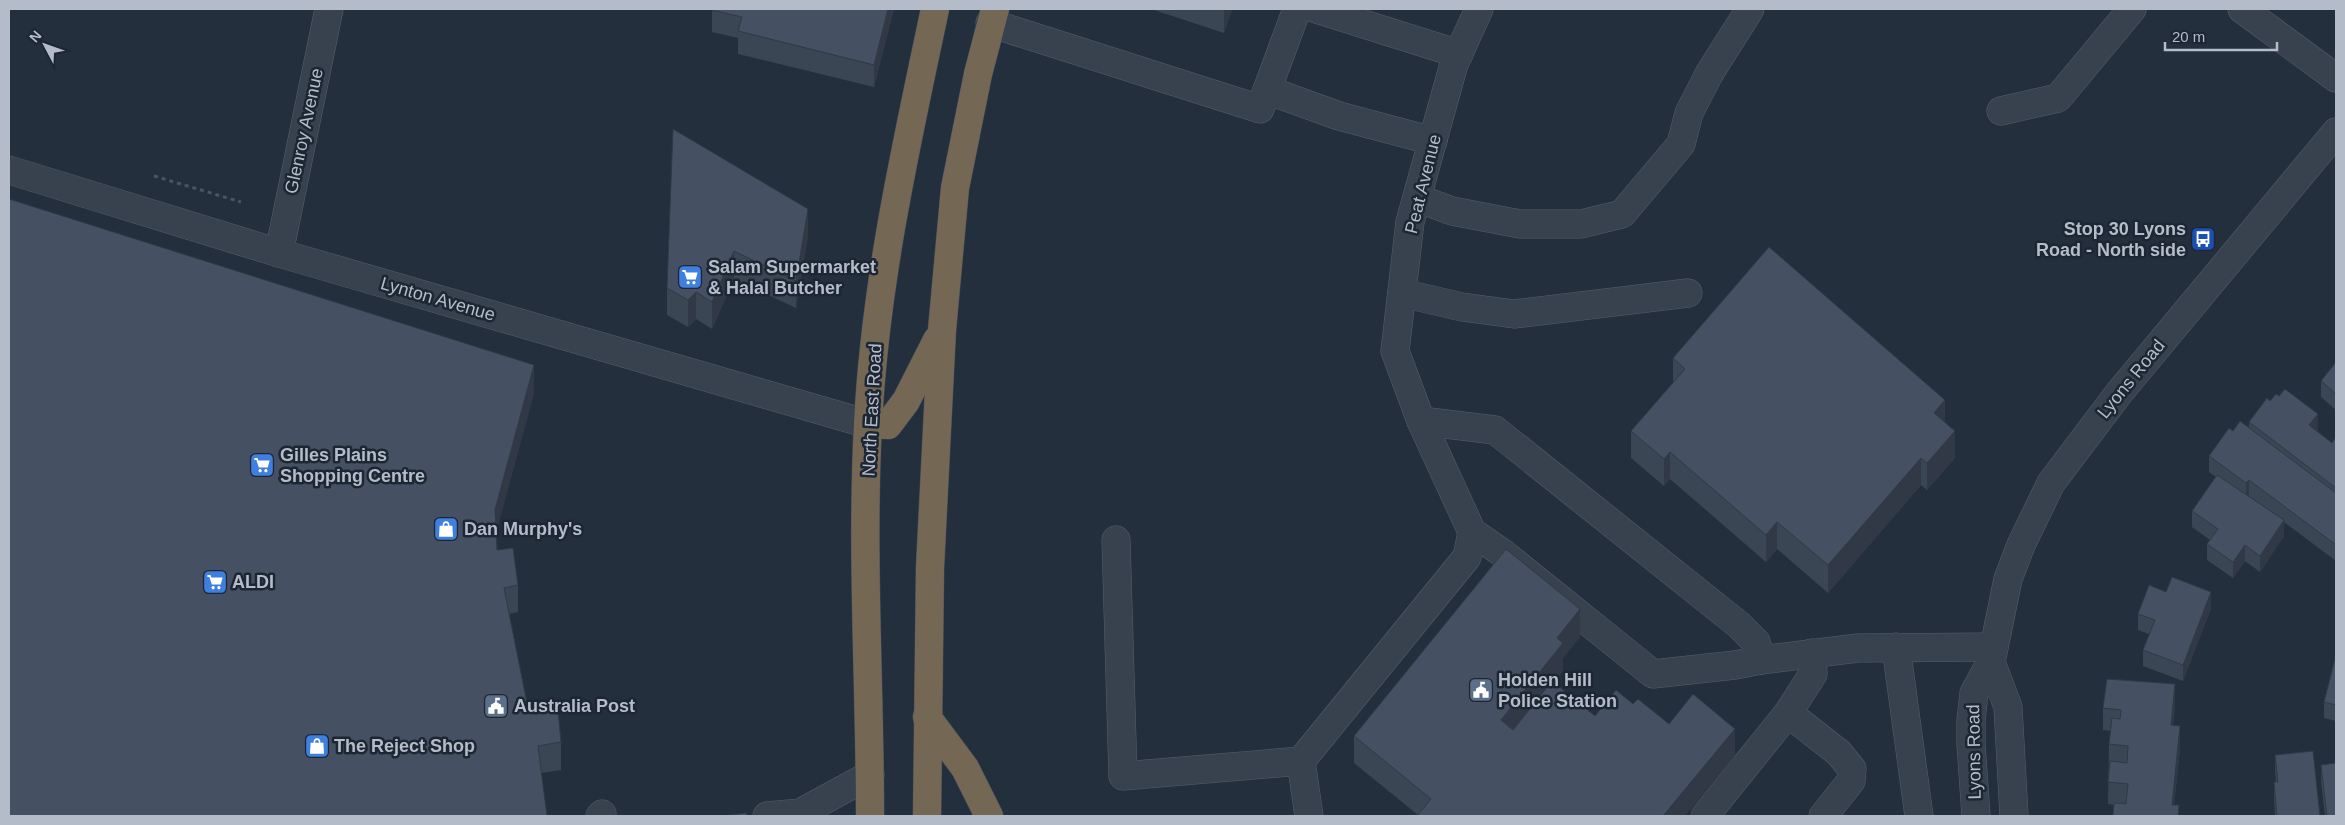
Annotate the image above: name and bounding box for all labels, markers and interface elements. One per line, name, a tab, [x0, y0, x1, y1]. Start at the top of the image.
north arrow	[20, 20, 70, 70]
scale bar	[2165, 20, 2278, 52]
text: N	[26, 27, 45, 46]
text: 20 m	[2172, 28, 2205, 45]
street label: Glenroy Avenue	[281, 66, 327, 196]
street label: Peat Avenue	[1401, 132, 1445, 236]
place label: Stop 30 Lyons Road - North side	[2036, 219, 2186, 260]
bus stop icon: Stop 30 Lyons Road - North side	[2190, 226, 2216, 252]
place label: Salam Supermarket & Halal Butcher	[708, 257, 876, 298]
supermarket icon: Salam Supermarket & Halal Butcher	[677, 264, 703, 290]
street label: Lynton Avenue	[378, 273, 498, 325]
street label: Lyons Road	[2093, 336, 2169, 422]
street label: North East Road	[859, 343, 885, 477]
place label: Gilles Plains Shopping Centre	[280, 445, 425, 486]
supermarket icon: Gilles Plains Shopping Centre	[249, 452, 275, 478]
shop icon: Dan Murphy's	[433, 516, 459, 542]
place label: Dan Murphy's	[464, 519, 582, 539]
supermarket icon: ALDI	[202, 569, 228, 595]
place label: ALDI	[232, 572, 274, 592]
place label: Holden Hill Police Station	[1498, 670, 1617, 711]
public building icon: Holden Hill Police Station	[1468, 677, 1494, 703]
public building icon: Australia Post	[483, 693, 509, 719]
place label: Australia Post	[514, 696, 635, 716]
street label: Lyons Road	[1963, 704, 1985, 800]
shop icon: The Reject Shop	[304, 733, 330, 759]
place label: The Reject Shop	[334, 736, 475, 756]

